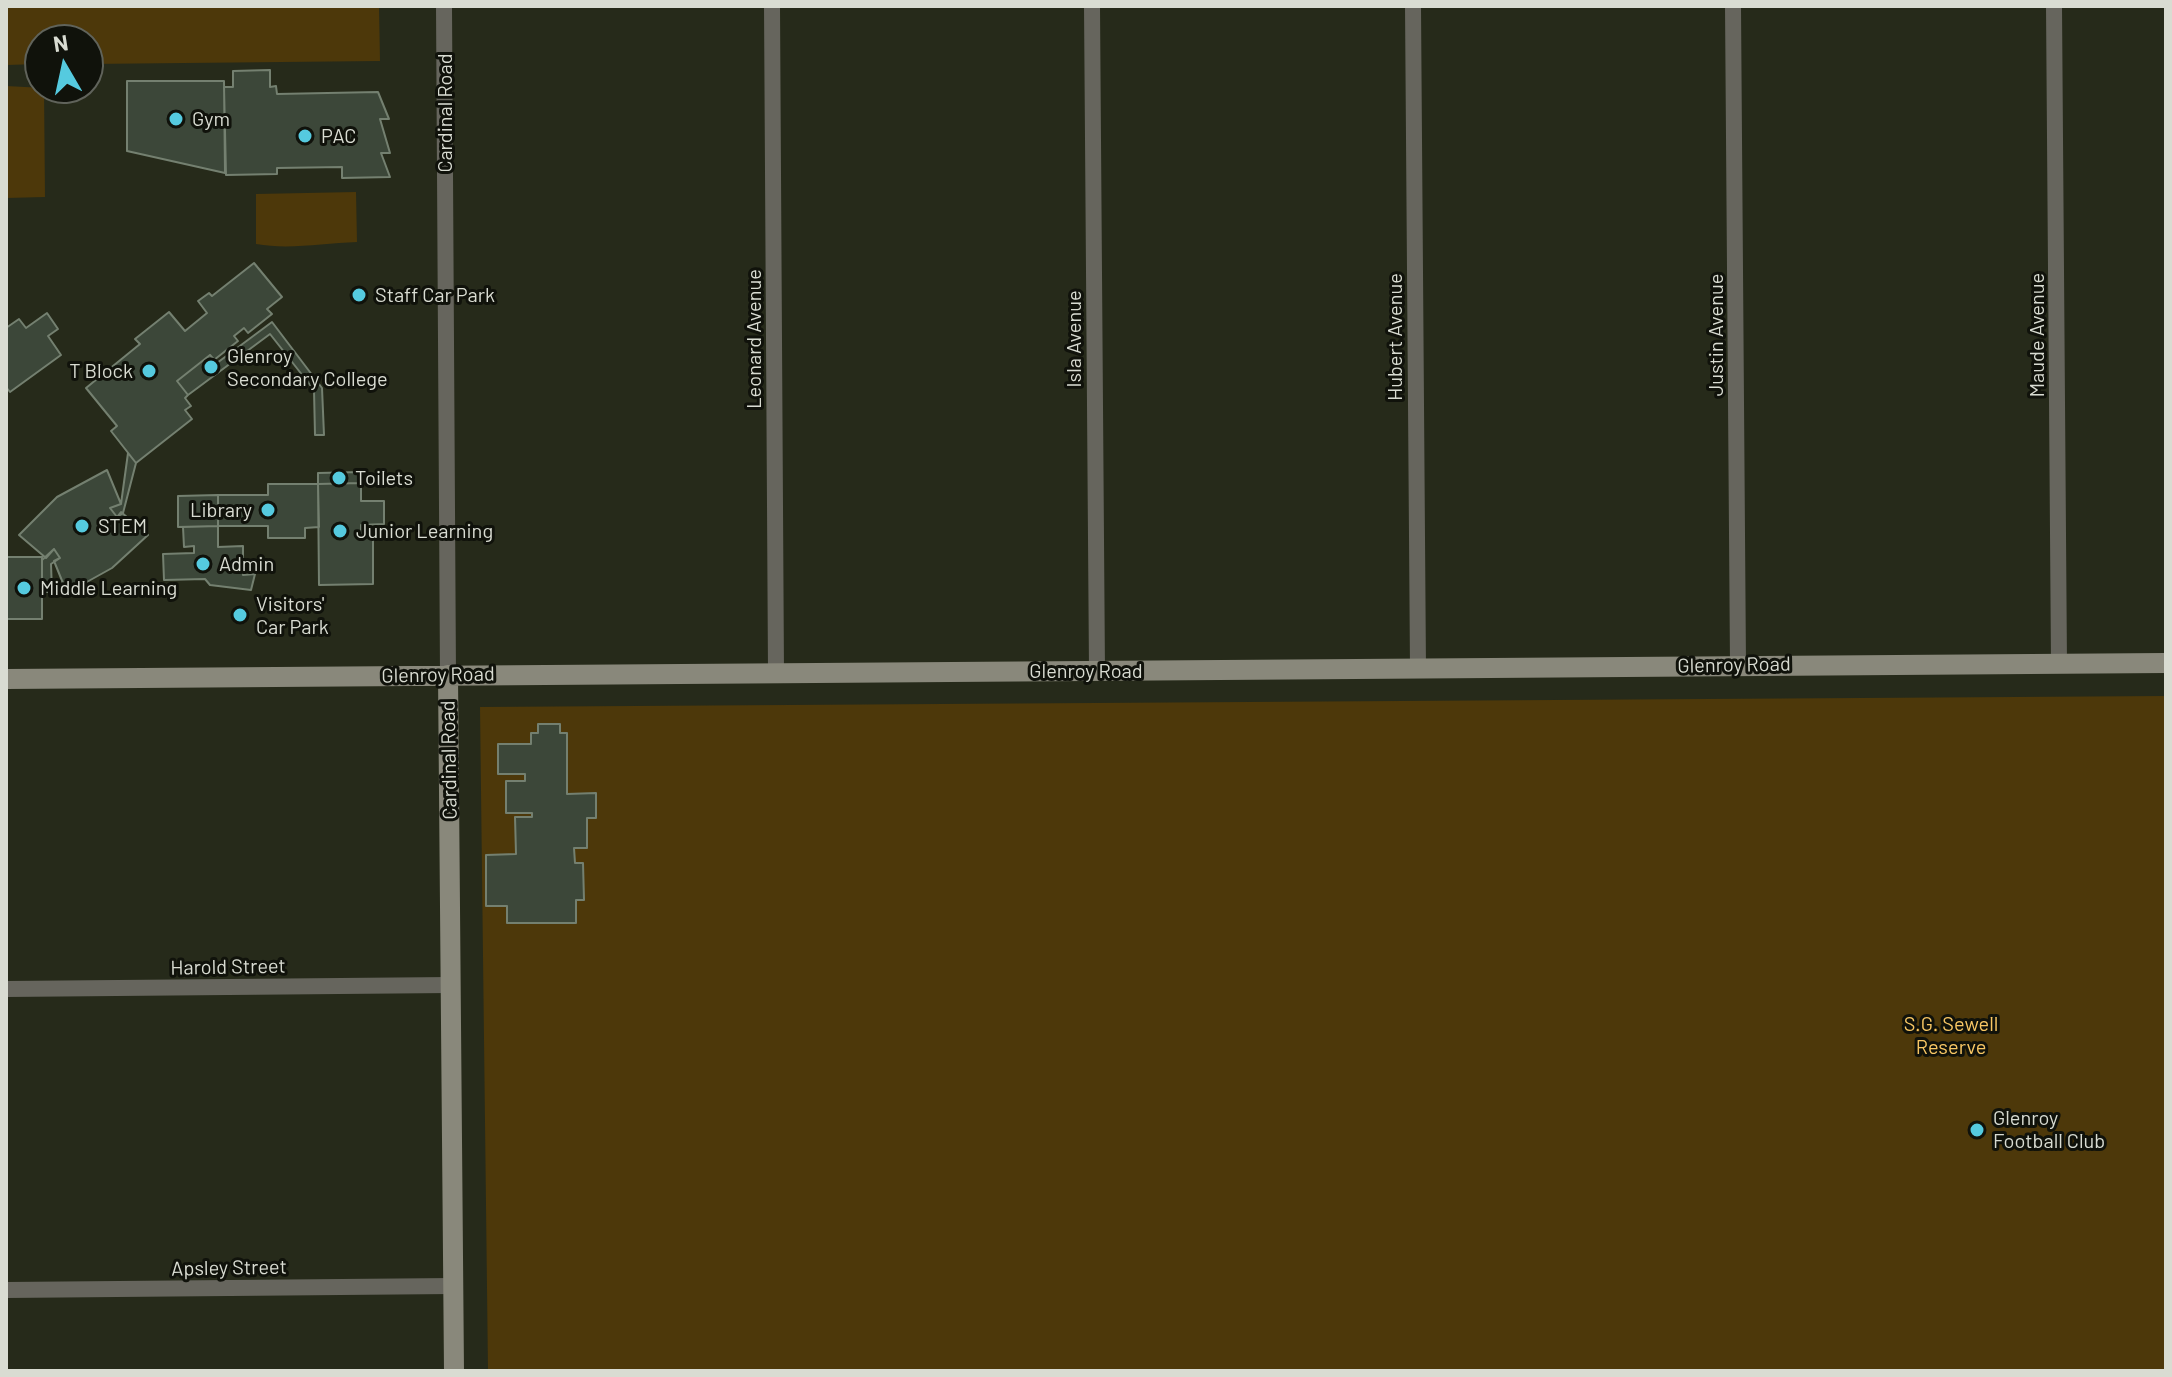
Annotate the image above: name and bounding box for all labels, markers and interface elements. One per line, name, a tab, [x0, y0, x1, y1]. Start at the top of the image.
north arrow	[24, 24, 104, 104]
text: N	[51, 28, 70, 56]
street label: Cardinal Road	[433, 53, 457, 173]
place label: Gym	[192, 107, 230, 131]
marker: Gym	[167, 110, 185, 128]
place label: PAC	[321, 124, 356, 148]
marker: PAC	[296, 127, 314, 145]
street label: Leonard Avenue	[742, 269, 766, 409]
street label: Hubert Avenue	[1383, 273, 1407, 401]
street label: Maude Avenue	[2025, 273, 2049, 397]
street label: Justin Avenue	[1704, 274, 1728, 396]
place label: Staff Car Park	[375, 283, 495, 307]
marker: Staff Car Park	[350, 286, 368, 304]
street label: Isla Avenue	[1062, 290, 1086, 388]
place label: Glenroy Secondary College	[227, 344, 388, 391]
marker: Glenroy Secondary College	[202, 358, 220, 376]
place label: T Block	[69, 359, 133, 383]
marker: T Block	[140, 362, 158, 380]
place label: Toilets	[355, 466, 413, 490]
marker: Toilets	[330, 469, 348, 487]
place label: Library	[190, 498, 252, 522]
marker: Library	[259, 501, 277, 519]
place label: STEM	[98, 514, 147, 538]
marker: STEM	[73, 517, 91, 535]
place label: Junior Learning	[356, 519, 493, 543]
marker: Junior Learning	[331, 522, 349, 540]
place label: Admin	[219, 552, 274, 576]
marker: Admin	[194, 555, 212, 573]
place label: Middle Learning	[40, 576, 177, 600]
marker: Middle Learning	[15, 579, 33, 597]
place label: Visitors' Car Park	[256, 592, 329, 639]
marker: Visitors' Car Park	[231, 606, 249, 624]
street label: Glenroy Road	[1677, 652, 1791, 678]
street label: Glenroy Road	[1029, 659, 1143, 683]
street label: Glenroy Road	[381, 662, 495, 688]
street label: Cardinal Road	[436, 700, 462, 820]
street label: Harold Street	[170, 954, 286, 980]
park label: S.G. Sewell Reserve	[1904, 1012, 1998, 1059]
place label: Glenroy Football Club	[1993, 1106, 2105, 1153]
marker: Glenroy Football Club	[1968, 1121, 1986, 1139]
street label: Apsley Street	[171, 1255, 287, 1281]

